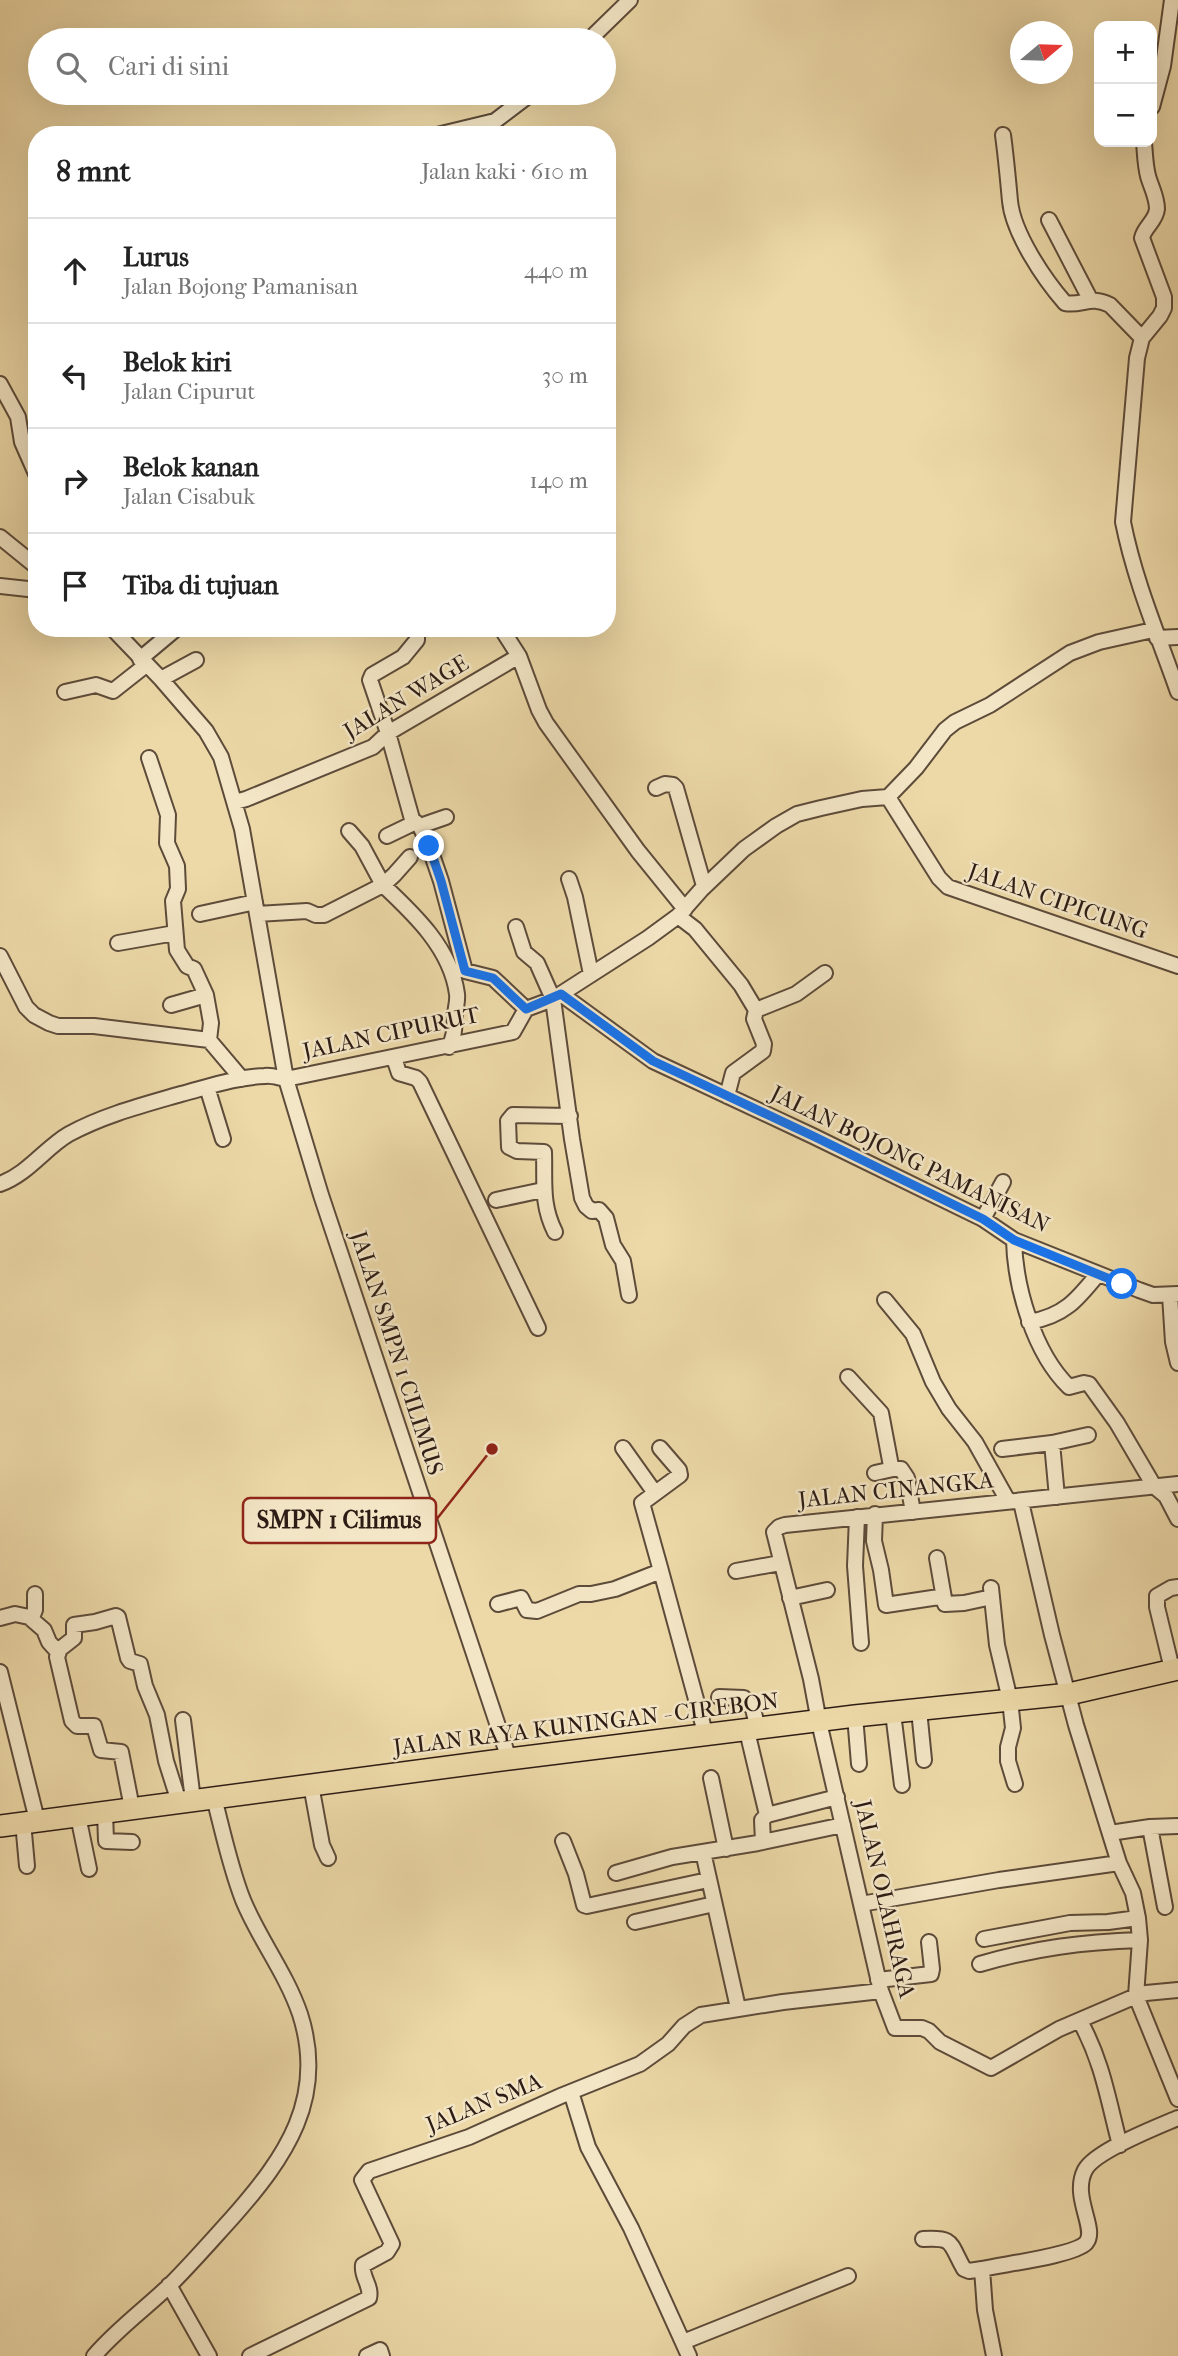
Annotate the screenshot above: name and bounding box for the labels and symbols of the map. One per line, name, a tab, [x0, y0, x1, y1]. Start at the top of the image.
north arrow	[1010, 21, 1073, 84]
street label: JALAN WAGE	[337, 649, 473, 746]
route end	[413, 830, 444, 861]
street label: JALAN CIPICUNG	[963, 857, 1152, 944]
street label: JALAN CIPURUT	[298, 1001, 482, 1065]
street label: JALAN BOJONG PAMANISAN	[764, 1079, 1054, 1238]
street label: JALAN SMPN 1 CILIMUS	[344, 1226, 449, 1478]
route start	[1106, 1268, 1137, 1299]
street label: JALAN CINANGKA	[795, 1466, 996, 1514]
callout: SMPN 1 Cilimus	[243, 1498, 436, 1543]
text: SMPN 1 Cilimus	[257, 1506, 422, 1534]
street label: JALAN RAYA KUNINGAN - CIREBON	[390, 1687, 780, 1761]
street label: JALAN OLAHRAGA	[849, 1795, 921, 2002]
street label: JALAN SMA	[420, 2067, 547, 2139]

